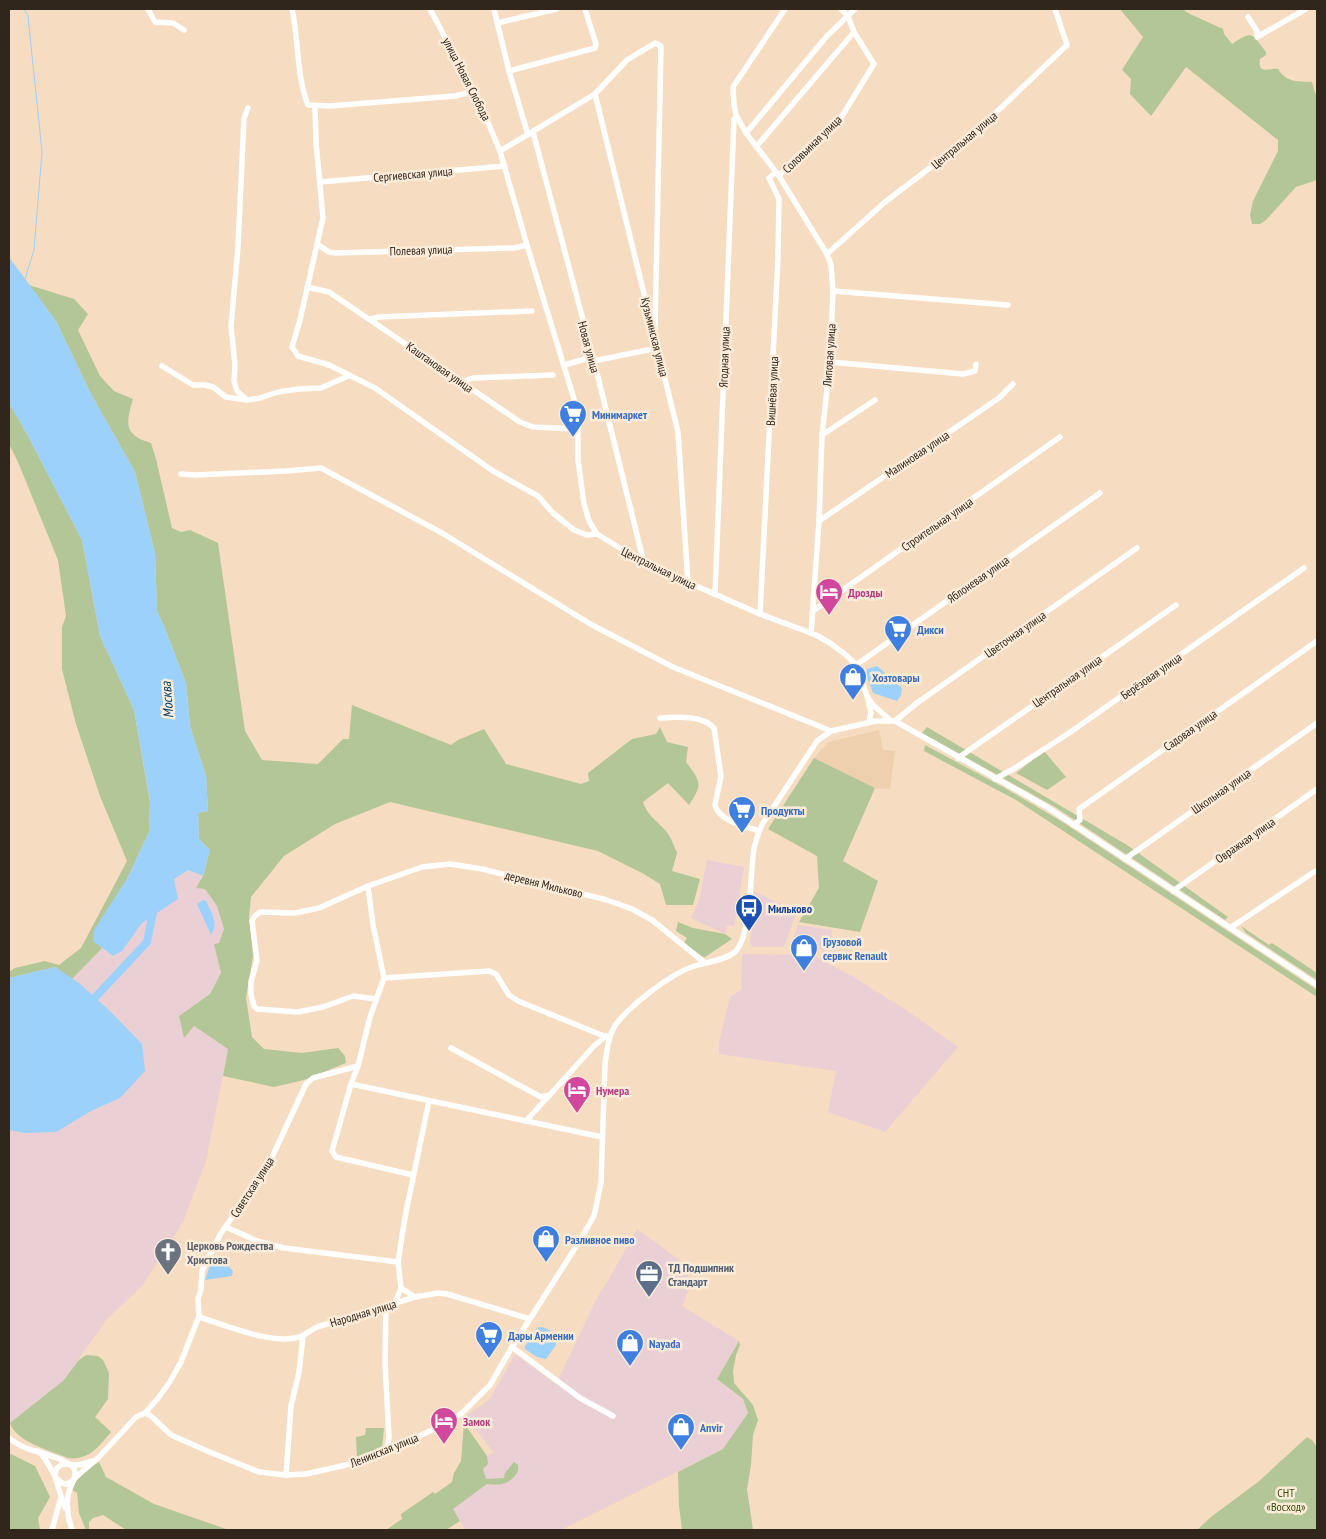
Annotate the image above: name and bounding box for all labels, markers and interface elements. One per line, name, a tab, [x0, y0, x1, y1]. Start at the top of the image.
street label: улица Новая Слобода	[440, 35, 494, 123]
street label: Центральная улица	[928, 108, 1000, 172]
street label: Соловьиная улица	[779, 112, 845, 176]
street label: Сергиевская улица	[373, 163, 453, 185]
street label: Полевая улица	[389, 241, 453, 259]
street label: Кузьминская улица	[638, 296, 672, 378]
street label: Новая улица	[575, 319, 603, 375]
street label: Липовая улица	[819, 323, 839, 388]
street label: Ягодная улица	[715, 326, 733, 388]
street label: Каштановая улица	[404, 338, 477, 396]
street label: Вишнёвая улица	[763, 356, 781, 426]
supermarket icon: Минимаркет	[558, 399, 588, 438]
place label: Минимаркет	[592, 407, 648, 422]
street label: Малиновая улица	[882, 427, 952, 481]
street label: Строительная улица	[898, 494, 976, 554]
street label: Центральная улица	[619, 543, 699, 593]
street label: Яблоневая улица	[944, 552, 1012, 606]
hotel icon: Дрозды	[814, 577, 844, 616]
place label: Дрозды	[848, 585, 883, 600]
street label: Цветочная улица	[981, 607, 1049, 661]
supermarket icon: Дикси	[883, 614, 913, 653]
place label: Дикси	[917, 622, 944, 637]
street label: Берёзовая улица	[1118, 649, 1185, 703]
street label: Центральная улица	[1029, 651, 1105, 711]
shop icon: Хозтовары	[838, 662, 868, 701]
place label: Хозтовары	[872, 670, 920, 685]
water label: Москва	[157, 680, 177, 719]
street label: Садовая улица	[1160, 706, 1220, 754]
street label: Школьная улица	[1188, 765, 1254, 817]
supermarket icon: Продукты	[727, 795, 757, 834]
place label: Продукты	[761, 803, 805, 818]
street label: Овражная улица	[1212, 814, 1278, 866]
street label: деревня Мильково	[504, 867, 584, 901]
bus stop icon: Мильково	[734, 893, 764, 932]
place label: Мильково	[768, 901, 813, 916]
shop icon: Грузовой сервис Renault	[789, 933, 819, 972]
place label: Грузовой сервис Renault	[823, 934, 888, 963]
hotel icon: Нумера	[562, 1075, 592, 1114]
place label: Нумера	[596, 1083, 629, 1098]
street label: Советская улица	[227, 1154, 277, 1220]
shop icon: Разливное пиво	[531, 1224, 561, 1263]
place label: Разливное пиво	[565, 1232, 635, 1247]
church icon: Церковь Рождества Христова	[153, 1237, 183, 1276]
place label: Церковь Рождества Христова	[187, 1238, 274, 1267]
office icon: ТД Подшипник Стандарт	[634, 1259, 664, 1298]
place label: ТД Подшипник Стандарт	[668, 1260, 734, 1289]
street label: Народная улица	[328, 1296, 398, 1330]
supermarket icon: Дары Армении	[474, 1320, 504, 1359]
place label: Дары Армении	[508, 1328, 574, 1343]
shop icon: Nayada	[615, 1328, 645, 1367]
place label: Nayada	[649, 1336, 681, 1351]
hotel icon: Замок	[429, 1406, 459, 1445]
shop icon: Anvir	[666, 1412, 696, 1451]
place label: Замок	[463, 1414, 490, 1429]
place label: Anvir	[699, 1420, 723, 1435]
street label: Ленинская улица	[347, 1429, 420, 1471]
park label: СНТ «Восход»	[1266, 1485, 1306, 1514]

